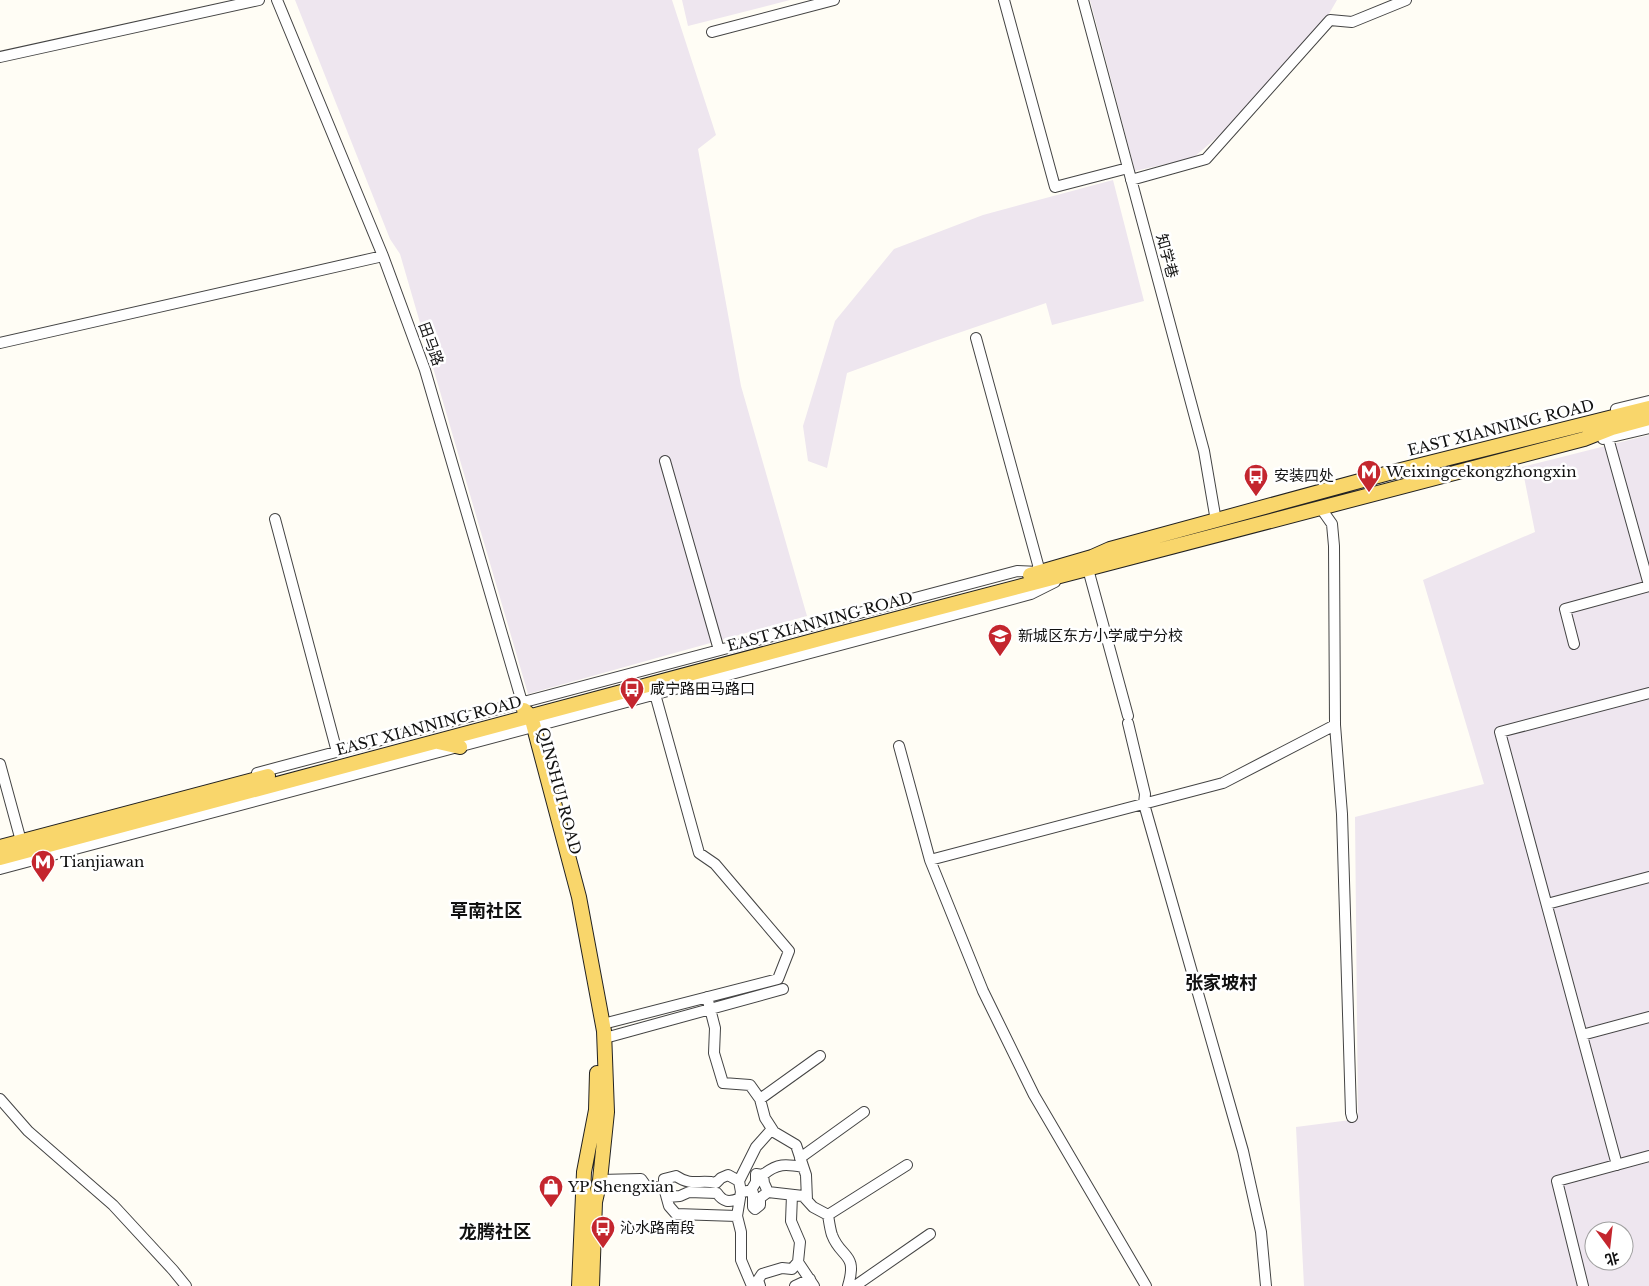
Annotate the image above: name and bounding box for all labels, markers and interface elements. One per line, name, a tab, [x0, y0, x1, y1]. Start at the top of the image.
street label: 知学巷	[1152, 232, 1182, 280]
street label: 田马路	[415, 319, 448, 368]
street label: EAST XIANNING ROAD	[1406, 395, 1596, 460]
metro station icon: Weixingcekongzhongxin	[1356, 459, 1382, 493]
place label: Weixingcekongzhongxin	[1385, 462, 1577, 481]
bus stop icon: 安装四处	[1243, 463, 1269, 497]
place label: 安装四处	[1274, 466, 1334, 485]
street label: EAST XIANNING ROAD	[725, 588, 915, 655]
school or university icon: 新城区东方小学咸宁分校	[987, 623, 1013, 657]
place label: 新城区东方小学咸宁分校	[1018, 626, 1183, 645]
bus stop icon: 咸宁路田马路口	[619, 676, 645, 710]
place label: 咸宁路田马路口	[650, 679, 755, 698]
street label: EAST XIANNING ROAD	[334, 692, 524, 759]
street label: QINSHUI ROAD	[533, 725, 586, 857]
metro station icon: Tianjiawan	[30, 849, 56, 883]
place label: Tianjiawan	[60, 852, 144, 871]
district label: 草南社区	[450, 900, 522, 922]
district label: 张家坡村	[1185, 972, 1257, 994]
shop icon: YP Shengxian	[538, 1174, 564, 1208]
place label: YP Shengxian	[567, 1177, 674, 1196]
bus stop icon: 沁水路南段	[590, 1215, 616, 1249]
place label: 沁水路南段	[620, 1218, 695, 1237]
district label: 龙腾社区	[459, 1221, 531, 1243]
north arrow	[1584, 1221, 1634, 1271]
text: 北	[1603, 1248, 1621, 1269]

